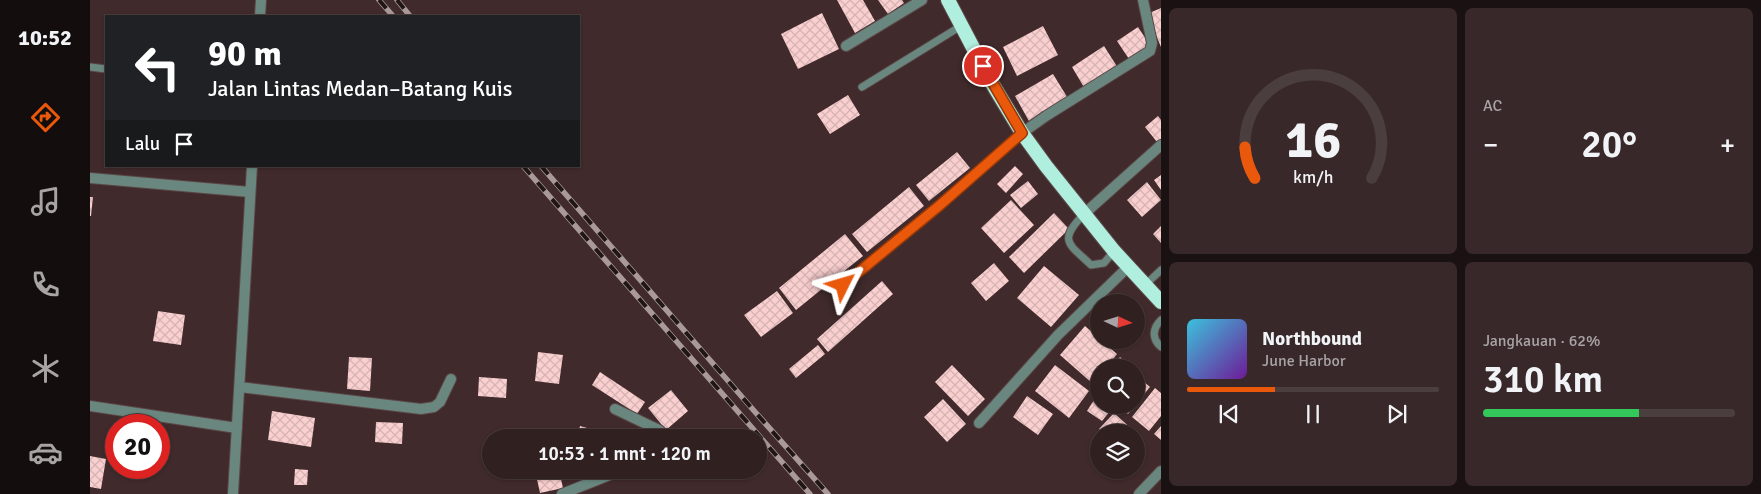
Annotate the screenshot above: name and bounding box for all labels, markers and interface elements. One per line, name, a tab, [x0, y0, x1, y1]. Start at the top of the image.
text: 10:52	[18, 24, 72, 51]
text: 90 m	[208, 32, 282, 75]
icon: left	[125, 35, 190, 100]
pin	[962, 45, 1004, 87]
icon: arrive	[969, 52, 997, 80]
text: Jalan Lintas Medan–Batang Kuis	[208, 75, 512, 102]
text: AC	[1483, 96, 1502, 116]
icon: directions	[28, 100, 63, 135]
text: 16	[1285, 108, 1341, 172]
text: 20°	[1581, 121, 1637, 168]
text: −	[1483, 128, 1498, 162]
text: +	[1720, 128, 1735, 162]
icon: arrive	[170, 130, 198, 158]
text: Lalu	[125, 132, 160, 156]
text: km/h	[1293, 166, 1333, 188]
icon: music	[28, 184, 63, 219]
position arrow	[816, 258, 868, 310]
icon: phone	[28, 267, 63, 302]
north arrow	[1090, 294, 1145, 349]
map controls	[1090, 294, 1145, 479]
text: Northbound	[1262, 327, 1362, 351]
text: Jangkauan · 62%	[1483, 331, 1600, 351]
icon: climate	[28, 351, 63, 386]
text: June Harbor	[1262, 351, 1346, 371]
text: 310 km	[1483, 356, 1603, 403]
button: search	[1090, 359, 1145, 414]
icon: previous	[1215, 400, 1243, 428]
icon: pause	[1299, 400, 1327, 428]
icon: next	[1383, 400, 1411, 428]
speed limit sign: 20	[105, 414, 170, 479]
button: layers	[1090, 424, 1145, 479]
icon: car	[28, 435, 63, 470]
text: 10:53 · 1 mnt · 120 m	[538, 442, 711, 466]

